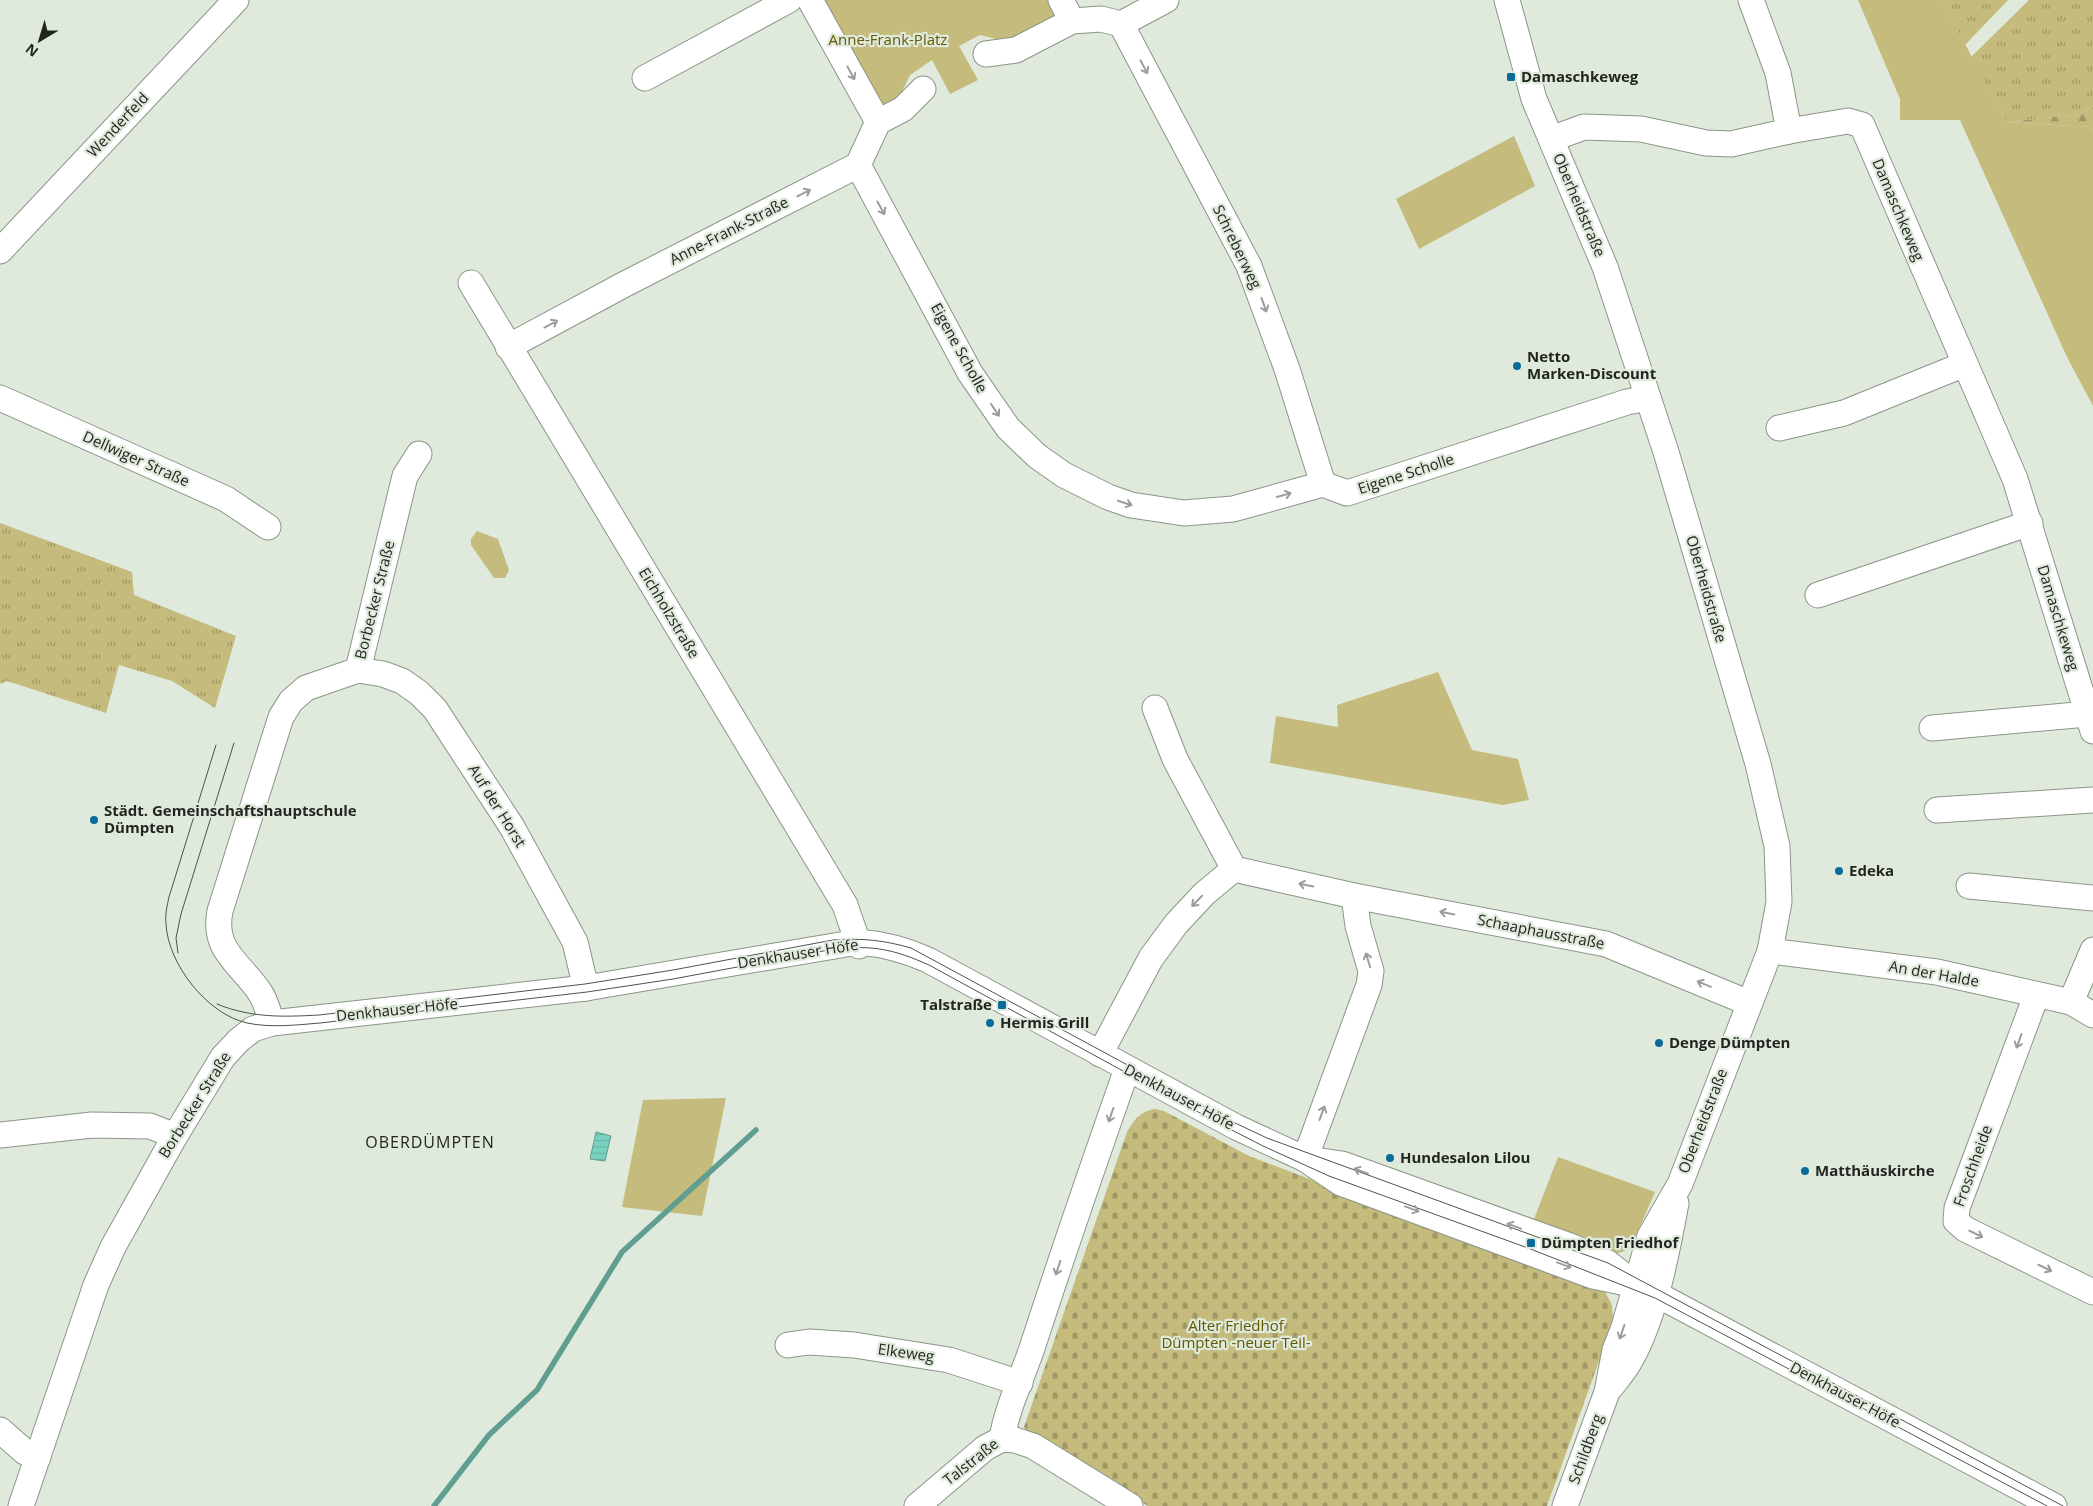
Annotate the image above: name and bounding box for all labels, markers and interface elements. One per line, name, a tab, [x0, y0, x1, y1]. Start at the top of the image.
north arrow	[15, 15, 65, 65]
park label: Anne-Frank-Platz	[829, 29, 947, 49]
text: N	[21, 40, 42, 62]
one-way arrow	[1139, 59, 1149, 74]
one-way arrow	[846, 66, 856, 81]
place label: Damaschkeweg	[1521, 66, 1639, 86]
marker: Damaschkeweg	[1505, 71, 1517, 83]
street label: Wenderfeld	[82, 88, 152, 161]
street label: Oberheidstraße	[1549, 150, 1611, 259]
street label: Damaschkeweg	[1868, 155, 1930, 264]
one-way arrow	[796, 188, 811, 197]
street label: Anne-Frank-Straße	[666, 191, 791, 269]
one-way arrow	[877, 200, 887, 215]
street label: Schreberweg	[1209, 201, 1267, 292]
one-way arrow	[1260, 297, 1269, 312]
street label: Eigene Scholle	[927, 299, 993, 396]
one-way arrow	[543, 319, 558, 328]
place label: Netto Marken-Discount	[1527, 346, 1657, 383]
marker: Netto Marken-Discount	[1511, 360, 1523, 372]
one-way arrow	[990, 403, 1000, 417]
street label: Dellwiger Straße	[80, 426, 193, 491]
street label: Eigene Scholle	[1355, 448, 1456, 498]
one-way arrow	[1276, 490, 1292, 499]
one-way arrow	[1117, 499, 1132, 508]
street label: Oberheidstraße	[1682, 533, 1732, 645]
street label: Borbecker Straße	[350, 538, 398, 661]
street label: Damaschkeweg	[2033, 562, 2085, 673]
street label: Eichholzstraße	[635, 563, 705, 661]
street label: Auf der Horst	[464, 760, 531, 851]
place label: Städt. Gemeinschaftshauptschule Dümpten	[104, 800, 357, 837]
marker: Städt. Gemeinschaftshauptschule Dümpten	[88, 814, 100, 826]
place label: Edeka	[1849, 860, 1894, 880]
marker: Edeka	[1833, 865, 1845, 877]
one-way arrow	[1299, 880, 1315, 889]
one-way arrow	[1192, 895, 1204, 907]
one-way arrow	[1440, 908, 1456, 918]
street label: Schaaphausstraße	[1476, 909, 1606, 953]
street label: Denkhauser Höfe	[736, 934, 860, 972]
one-way arrow	[1362, 952, 1372, 968]
street label: An der Halde	[1888, 955, 1981, 991]
one-way arrow	[1697, 979, 1712, 988]
street label: Denkhauser Höfe	[335, 993, 459, 1025]
place label: Talstraße	[920, 994, 992, 1014]
marker: Talstraße	[996, 999, 1008, 1011]
place label: Hermis Grill	[1000, 1012, 1089, 1032]
marker: Hermis Grill	[984, 1017, 996, 1029]
place label: Denge Dümpten	[1669, 1032, 1790, 1052]
one-way arrow	[2014, 1033, 2023, 1049]
marker: Denge Dümpten	[1653, 1037, 1665, 1049]
street label: Borbecker Straße	[153, 1048, 235, 1161]
street label: Denkhauser Höfe	[1121, 1059, 1238, 1134]
street label: Oberheidstraße	[1673, 1065, 1731, 1176]
one-way arrow	[1106, 1106, 1115, 1122]
one-way arrow	[1318, 1106, 1327, 1121]
street label: Froschheide	[1948, 1122, 1996, 1209]
district label: OBERDÜMPTEN	[365, 1131, 495, 1153]
place label: Hundesalon Lilou	[1400, 1147, 1530, 1167]
marker: Hundesalon Lilou	[1384, 1152, 1396, 1164]
place label: Matthäuskirche	[1815, 1160, 1935, 1180]
marker: Matthäuskirche	[1799, 1165, 1811, 1177]
one-way arrow	[1354, 1166, 1369, 1175]
one-way arrow	[1404, 1205, 1419, 1214]
one-way arrow	[1507, 1221, 1522, 1230]
one-way arrow	[1968, 1230, 1983, 1239]
place label: Dümpten Friedhof	[1541, 1232, 1679, 1252]
marker: Dümpten Friedhof	[1525, 1237, 1537, 1249]
one-way arrow	[1053, 1260, 1062, 1276]
one-way arrow	[1556, 1261, 1572, 1270]
one-way arrow	[2037, 1264, 2052, 1273]
park label: Alter Friedhof Dümpten -neuer Teil-	[1161, 1315, 1311, 1352]
one-way arrow	[1617, 1324, 1626, 1339]
street label: Elkeweg	[877, 1338, 936, 1366]
street label: Denkhauser Höfe	[1787, 1357, 1904, 1432]
street label: Schildberg	[1563, 1411, 1607, 1486]
street label: Talstraße	[939, 1433, 1002, 1489]

